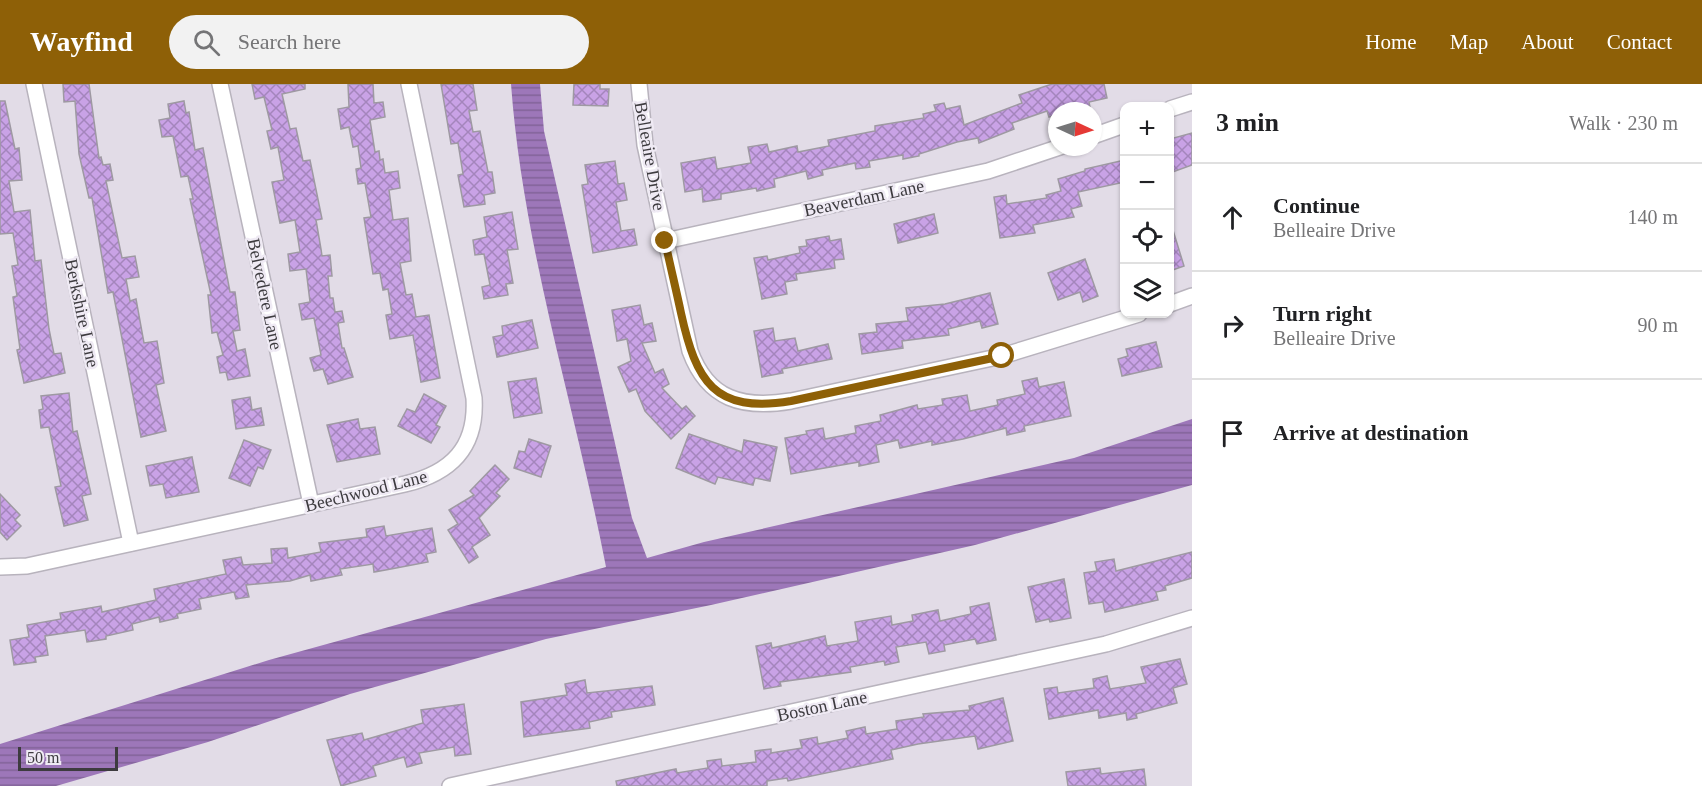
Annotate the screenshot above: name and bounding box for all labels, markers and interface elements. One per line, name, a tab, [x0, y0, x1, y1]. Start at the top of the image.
search box	[169, 15, 589, 69]
text: Wayfind	[30, 26, 133, 57]
icon: search	[190, 26, 223, 59]
text: Search here	[238, 29, 341, 54]
text: Home	[1365, 30, 1417, 54]
text: Map	[1450, 30, 1488, 54]
text: About	[1521, 30, 1574, 54]
text: Contact	[1607, 30, 1672, 54]
street label: Belleaire Drive	[631, 100, 669, 212]
north arrow	[1048, 102, 1102, 156]
map controls	[1120, 102, 1174, 318]
button: +	[1120, 102, 1174, 156]
text: 3 min	[1216, 108, 1279, 137]
text: Walk · 230 m	[1569, 112, 1678, 134]
button: −	[1120, 156, 1174, 210]
street label: Beaverdam Lane	[802, 175, 926, 221]
text: Continue	[1273, 193, 1360, 218]
icon: ahead	[1216, 201, 1249, 234]
text: 140 m	[1627, 206, 1678, 228]
button: locate	[1120, 210, 1174, 264]
text: Belleaire Drive	[1273, 219, 1396, 241]
route end	[651, 227, 677, 253]
street label: Belvedere Lane	[243, 236, 287, 352]
street label: Berkshire Lane	[61, 257, 103, 369]
button: layers	[1120, 264, 1174, 318]
text: Turn right	[1273, 301, 1372, 326]
icon: right	[1216, 309, 1249, 342]
text: 90 m	[1637, 314, 1678, 336]
text: Belleaire Drive	[1273, 327, 1396, 349]
route start	[988, 342, 1014, 368]
icon: arrive	[1216, 417, 1249, 450]
text: Arrive at destination	[1273, 420, 1469, 445]
street label: Beechwood Lane	[303, 466, 429, 516]
street label: Boston Lane	[775, 687, 869, 725]
scale bar	[18, 744, 118, 772]
text: 50 m	[27, 749, 59, 766]

